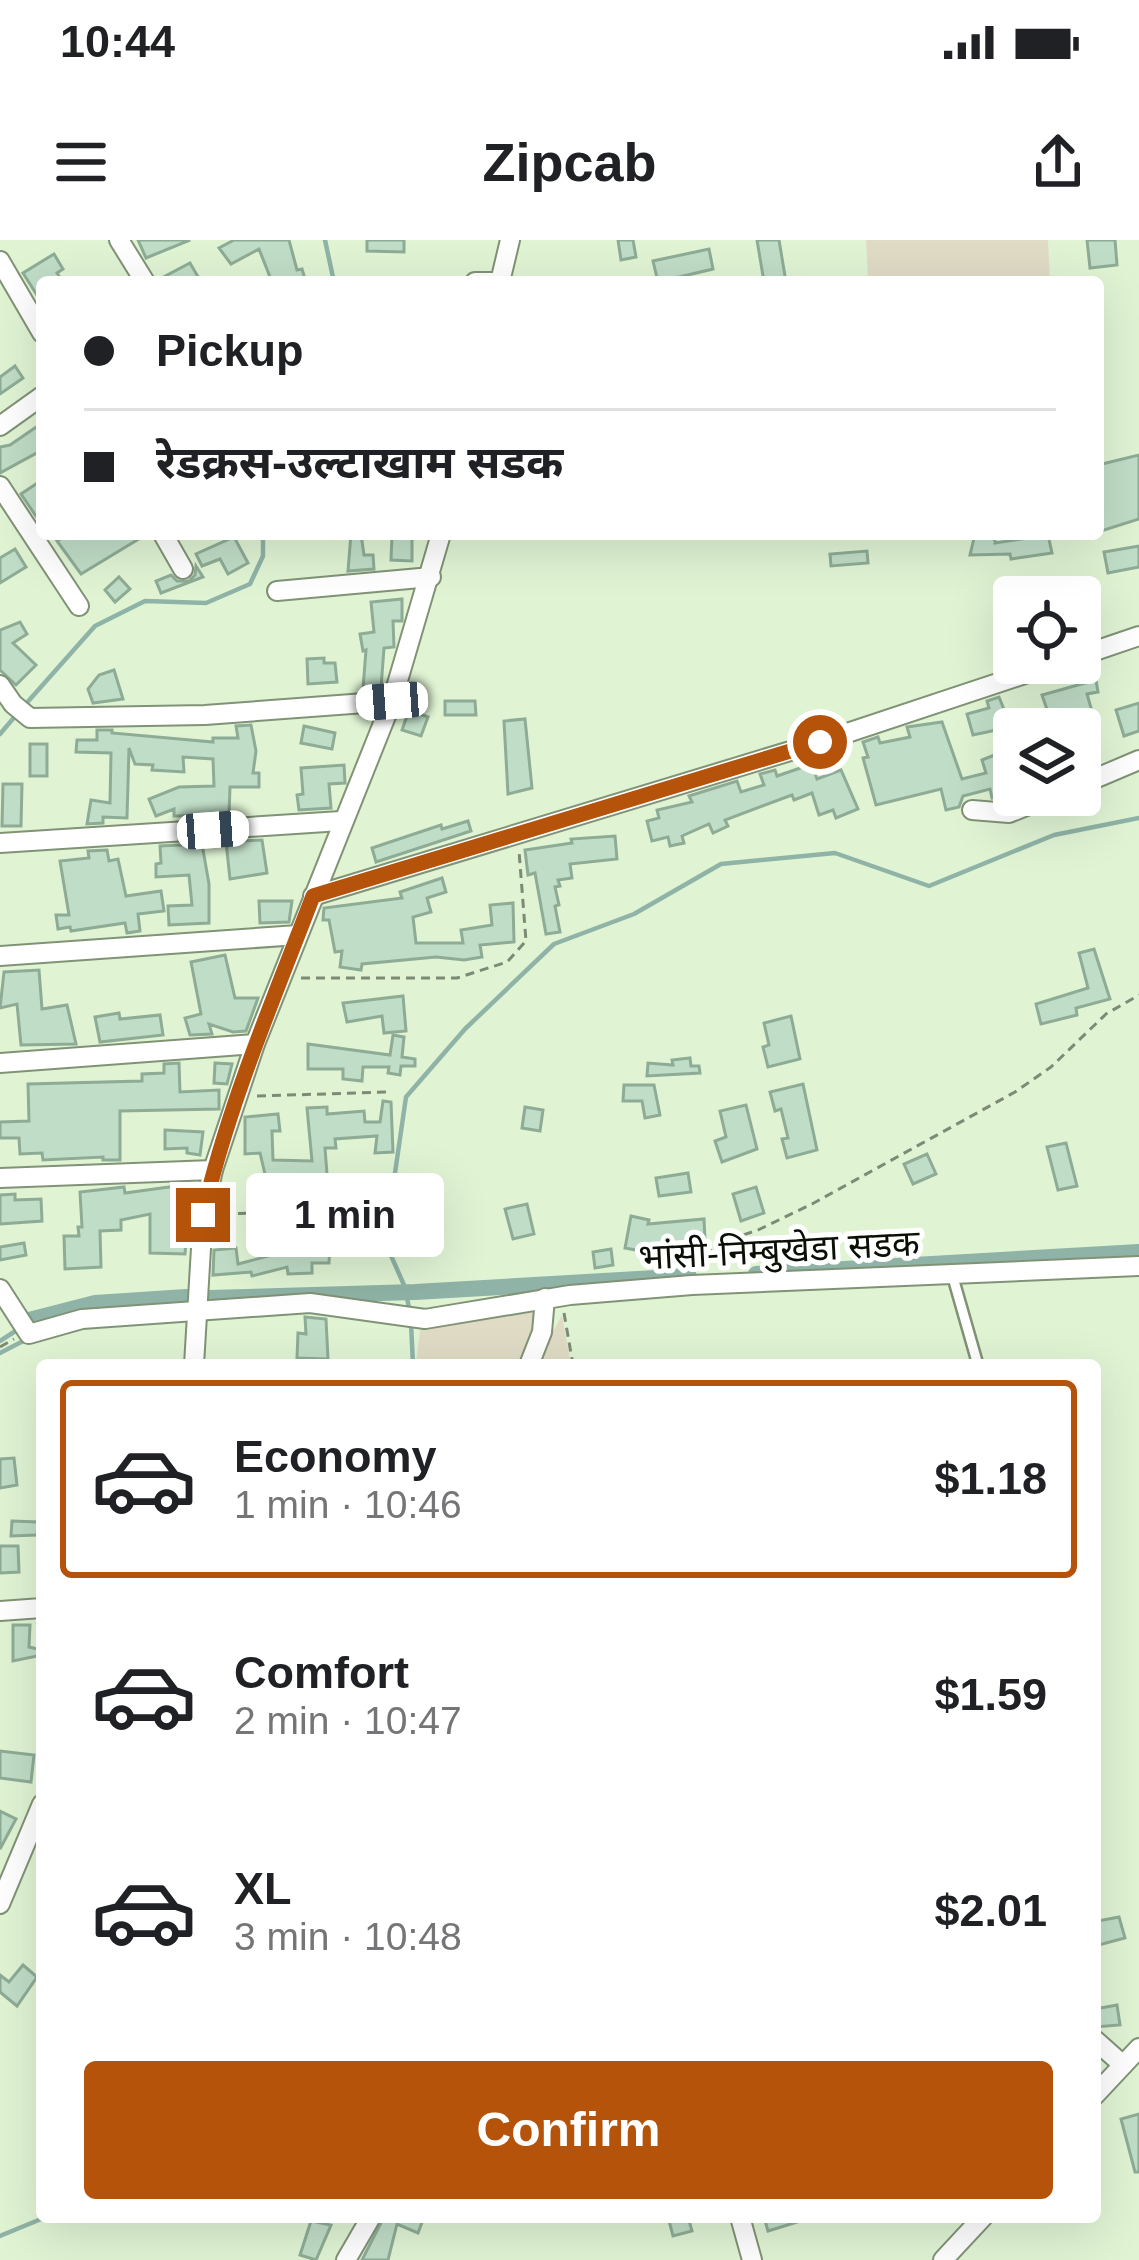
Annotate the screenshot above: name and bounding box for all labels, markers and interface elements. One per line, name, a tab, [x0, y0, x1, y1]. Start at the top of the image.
text: 10:44	[60, 16, 175, 67]
icon: menu	[48, 129, 114, 195]
icon: share	[1025, 129, 1091, 195]
text: Zipcab	[482, 132, 657, 192]
text: Pickup	[156, 325, 304, 376]
text: रेडक्रस-उल्टाखाम सडक	[156, 437, 563, 488]
map controls	[993, 576, 1101, 816]
button: locate	[993, 576, 1101, 684]
car	[355, 681, 429, 721]
button: layers	[993, 708, 1101, 816]
route start	[793, 715, 847, 769]
car	[176, 810, 250, 850]
callout: 1 min	[245, 1173, 443, 1257]
route end	[176, 1188, 230, 1242]
text: 1 min	[294, 1193, 396, 1236]
street label: भांसी-निम्बुखेडा सडक	[638, 1222, 922, 1280]
icon: car	[90, 1425, 198, 1533]
text: Economy	[234, 1431, 437, 1482]
text: $1.18	[934, 1453, 1047, 1504]
text: 1 min · 10:46	[234, 1483, 462, 1526]
icon: car	[90, 1641, 198, 1749]
text: Comfort	[234, 1647, 409, 1698]
text: $1.59	[934, 1669, 1047, 1720]
text: 2 min · 10:47	[234, 1699, 462, 1742]
icon: car	[90, 1857, 198, 1965]
text: XL	[234, 1863, 292, 1914]
text: $2.01	[934, 1885, 1047, 1936]
text: 3 min · 10:48	[234, 1915, 462, 1958]
button: Confirm	[84, 2061, 1053, 2199]

